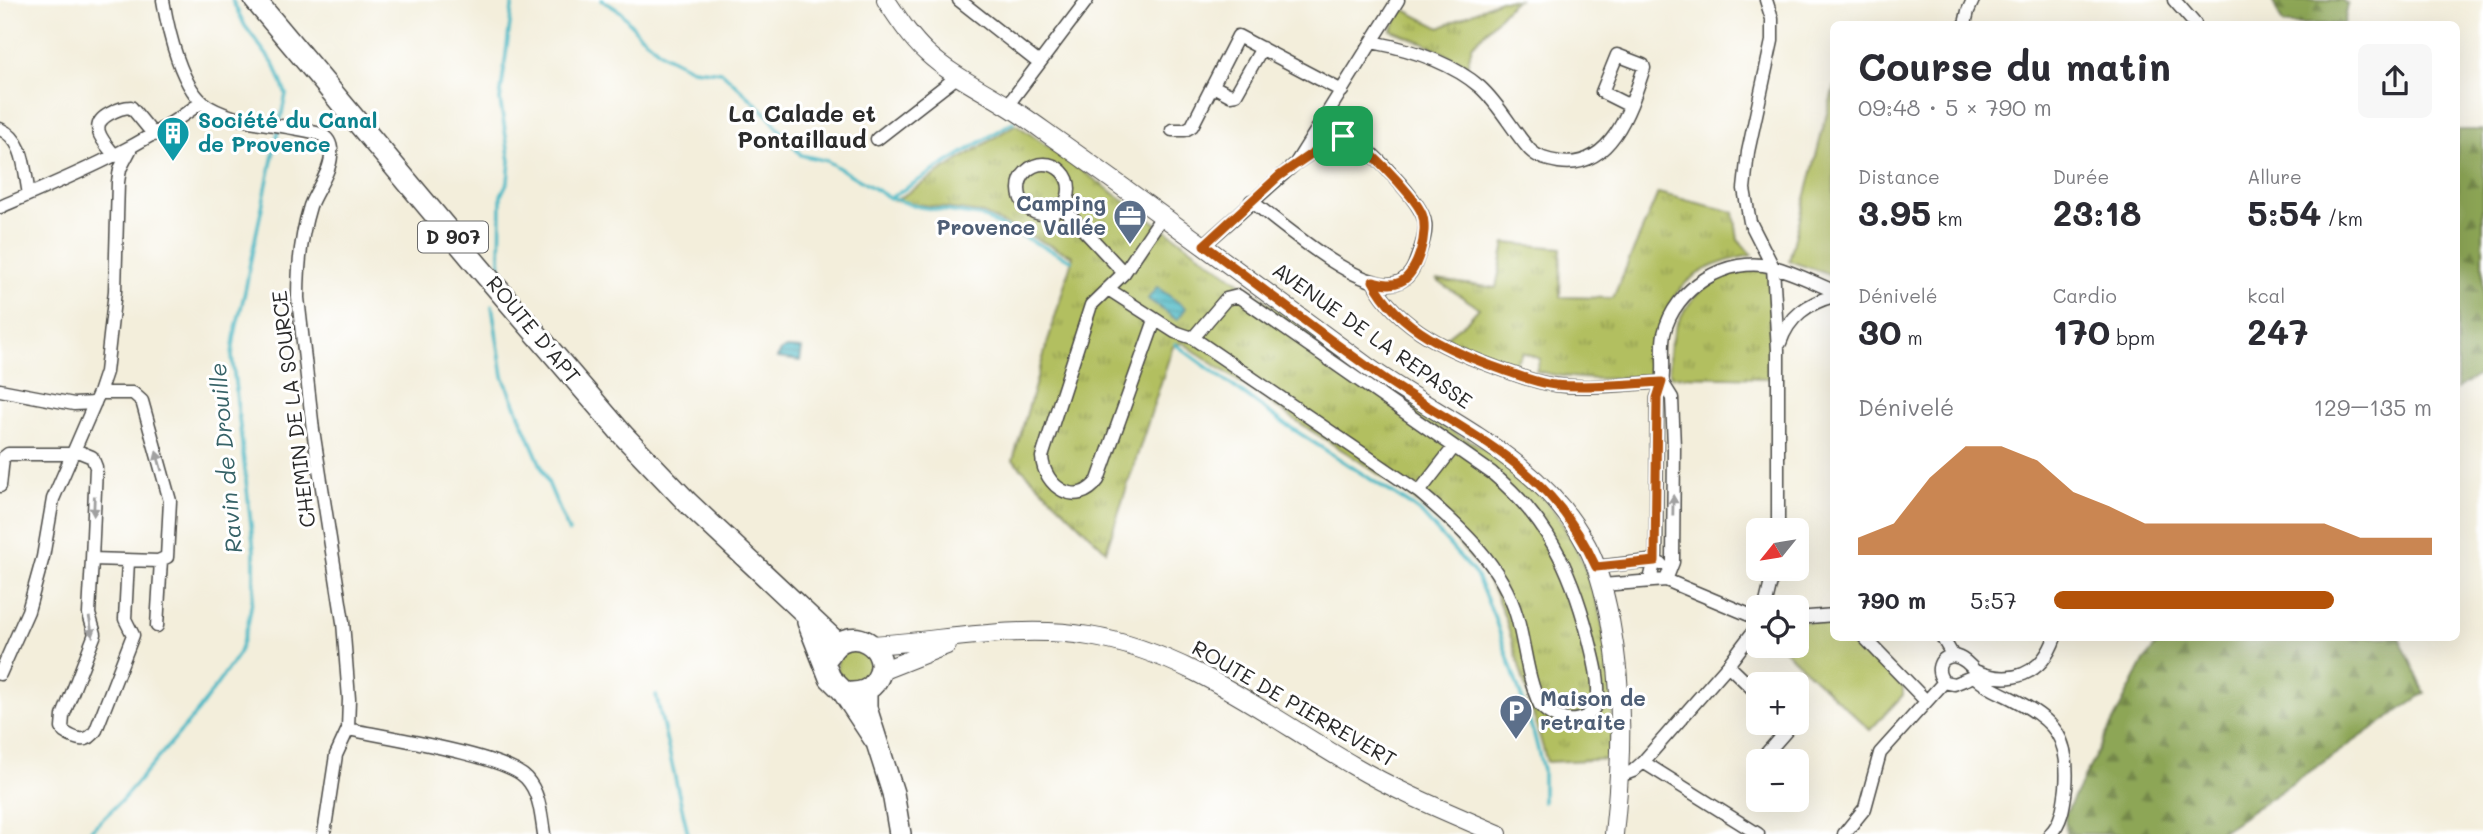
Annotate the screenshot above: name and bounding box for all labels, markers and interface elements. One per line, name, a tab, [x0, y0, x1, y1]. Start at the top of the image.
text: Course du matin	[1858, 41, 2171, 91]
button: share	[2358, 44, 2432, 118]
text: 09:48 · 5 × 790 m	[1858, 92, 2052, 122]
district label: La Calade et Pontaillaud	[728, 98, 876, 154]
place label: Société du Canal de Provence	[198, 106, 377, 157]
pin	[1313, 106, 1373, 166]
building icon: Société du Canal de Provence	[154, 114, 192, 163]
icon: arrive	[1324, 117, 1362, 155]
text: Distance	[1858, 164, 1940, 189]
text: Durée	[2053, 164, 2109, 189]
text: Allure	[2247, 164, 2302, 189]
place label: Camping Provence Vallée	[936, 189, 1106, 240]
text: 3.95	[1858, 189, 1931, 235]
text: 23:18	[2053, 189, 2142, 235]
text: 5:54	[2247, 189, 2322, 235]
office icon: Camping Provence Vallée	[1111, 197, 1149, 246]
text: km	[1931, 206, 1963, 231]
text: /km	[2322, 206, 2363, 231]
road number: D 907	[418, 221, 488, 252]
street label: AVENUE DE LA REPASSE	[1268, 256, 1478, 414]
street label: ROUTE D'APT	[481, 270, 587, 389]
text: Dénivelé	[1858, 283, 1938, 308]
text: Cardio	[2053, 283, 2117, 308]
text: kcal	[2247, 283, 2285, 308]
street label: CHEMIN DE LA SOURCE	[265, 289, 320, 529]
text: 30	[1858, 308, 1902, 354]
text: 170	[2053, 308, 2110, 354]
text: 247	[2247, 308, 2309, 354]
text: m	[1902, 325, 1923, 350]
text: bpm	[2110, 325, 2155, 350]
water label: Ravin de Drouille	[202, 362, 248, 555]
text: Dénivelé	[1858, 392, 1954, 422]
text: 129–135 m	[2314, 392, 2432, 422]
one-way arrow	[153, 450, 164, 472]
one-way arrow	[1667, 493, 1679, 515]
one-way arrow	[89, 495, 100, 517]
north arrow	[1746, 518, 1810, 581]
map controls	[1746, 518, 1809, 812]
text: 790 m	[1858, 585, 1926, 615]
text: 5:57	[1970, 585, 2017, 615]
button: locate	[1746, 595, 1809, 658]
one-way arrow	[86, 616, 97, 638]
street label: ROUTE DE PIERREVERT	[1188, 633, 1402, 772]
button: +	[1746, 672, 1809, 735]
place label: Maison de retraite	[1540, 684, 1646, 735]
parking icon: Maison de retraite	[1497, 692, 1535, 741]
button: −	[1746, 749, 1809, 812]

